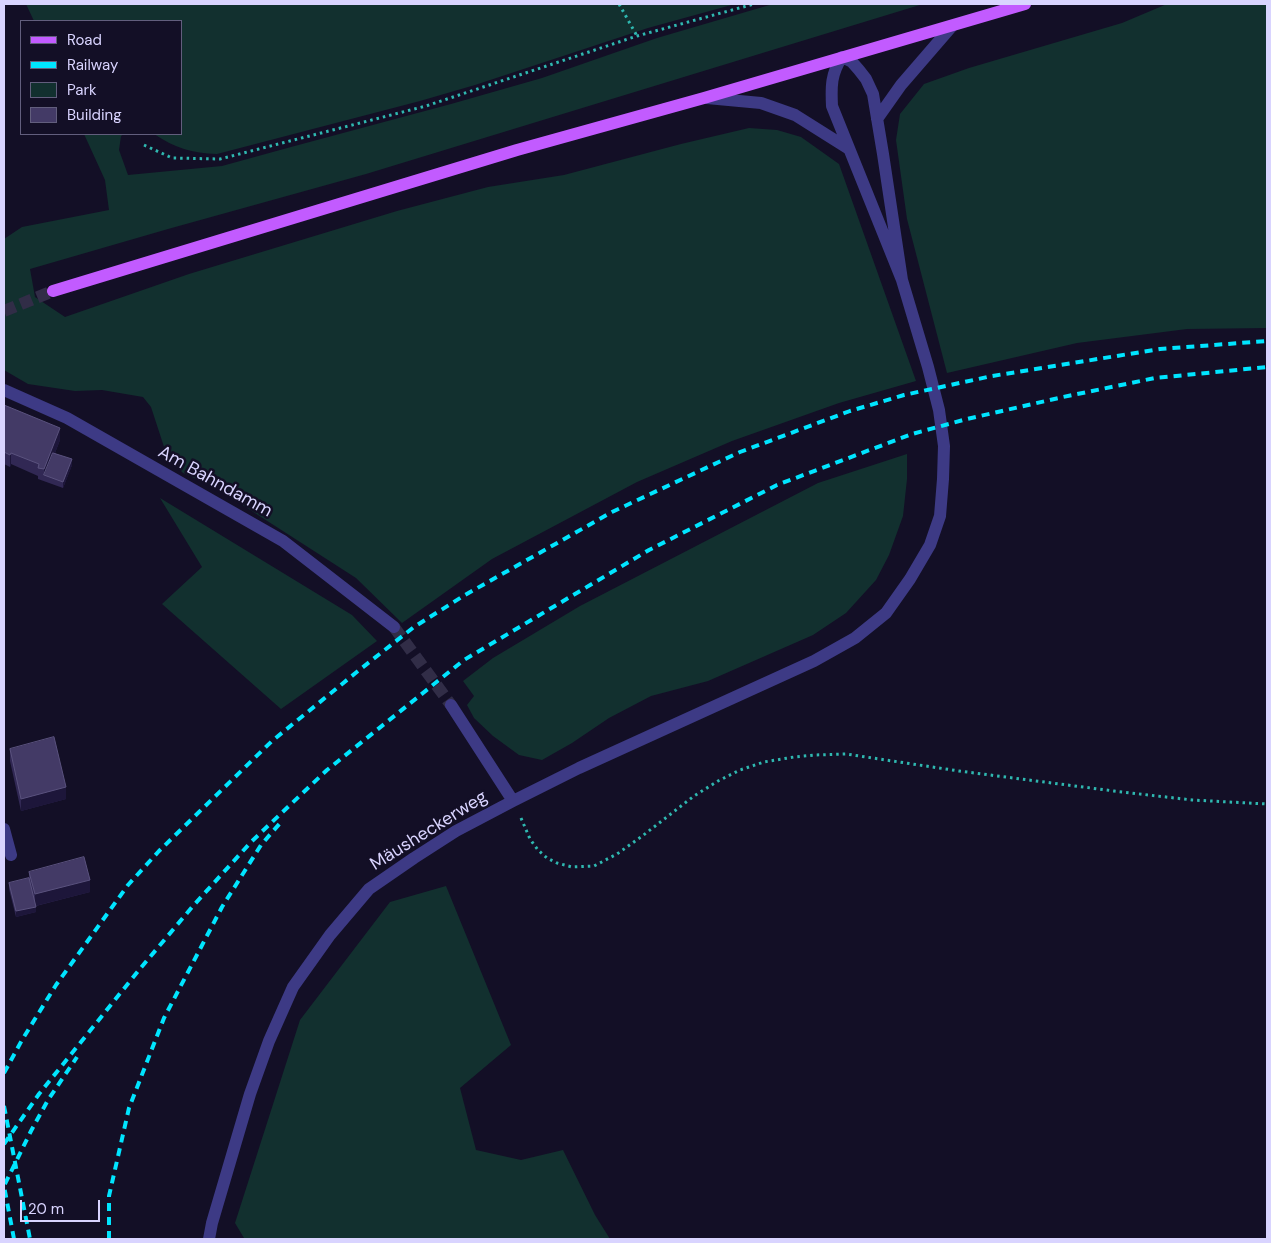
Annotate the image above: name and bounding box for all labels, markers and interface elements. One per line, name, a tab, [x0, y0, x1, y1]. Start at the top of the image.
legend	[20, 20, 182, 135]
text: Road	[67, 30, 102, 50]
text: Railway	[67, 55, 118, 75]
text: Park	[67, 80, 97, 100]
text: Building	[67, 105, 122, 125]
street label: Am Bahndamm	[154, 442, 276, 522]
street label: Mäusheckerweg	[366, 786, 492, 876]
scale bar	[22, 1190, 102, 1222]
text: 20 m	[28, 1199, 64, 1219]

